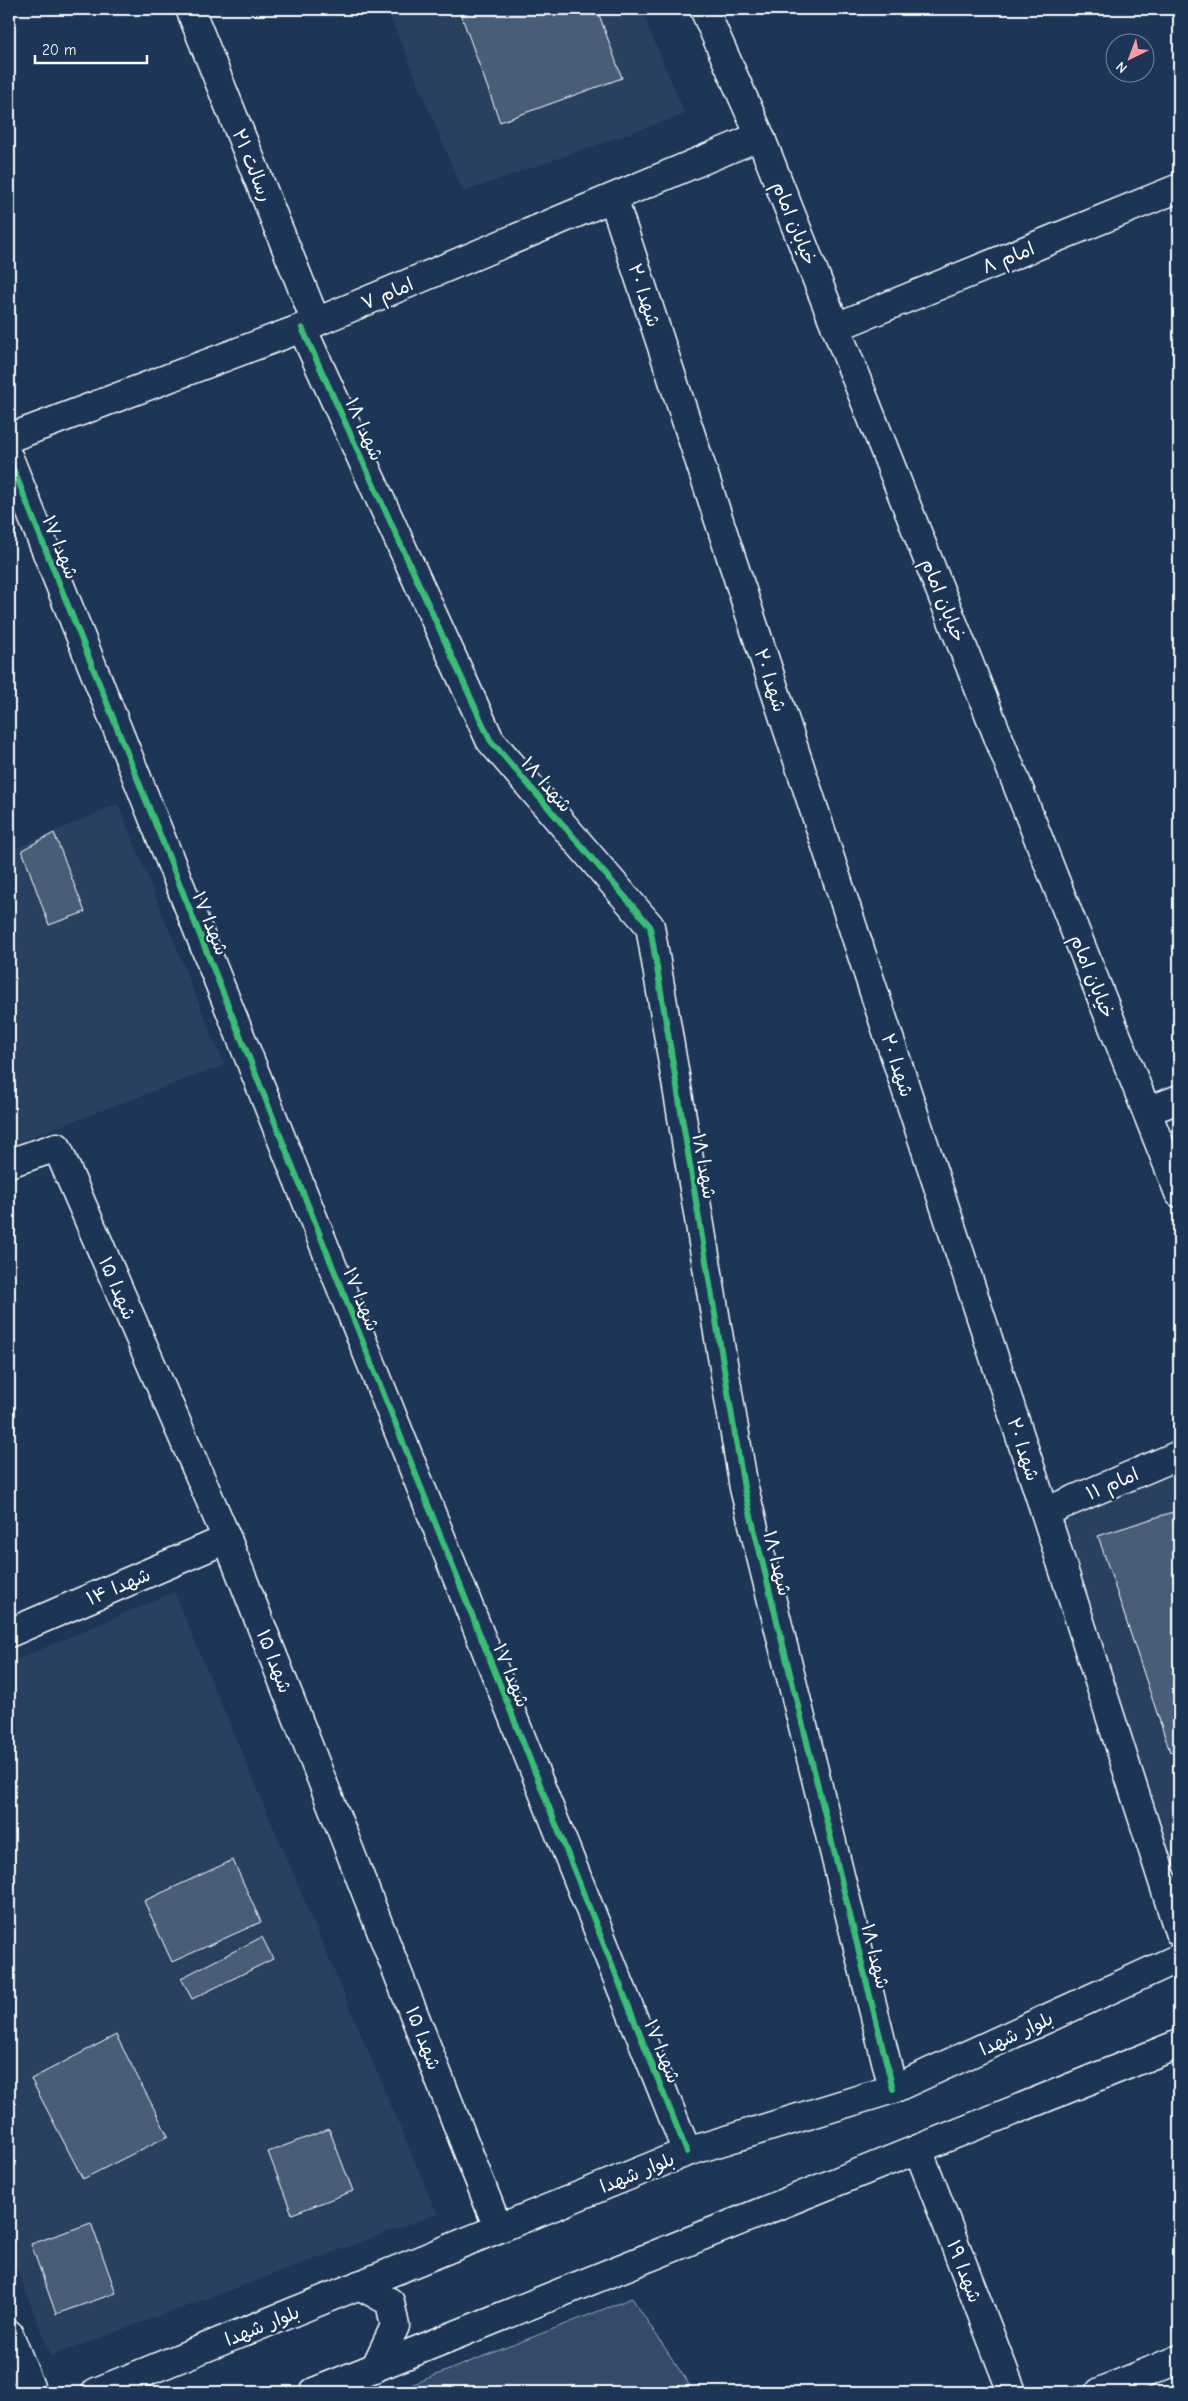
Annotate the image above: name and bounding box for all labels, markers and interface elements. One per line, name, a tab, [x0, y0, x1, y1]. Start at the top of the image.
scale bar	[35, 32, 148, 64]
north arrow	[1106, 32, 1156, 82]
text: 20 m	[42, 41, 76, 59]
text: N	[1113, 58, 1131, 77]
street label: رسالت ۲۱	[227, 126, 277, 205]
street label: خیابان امام	[765, 178, 821, 270]
street label: امام ۸	[979, 238, 1039, 281]
street label: شهدا ۲۰	[623, 261, 665, 330]
street label: امام ۷	[358, 273, 418, 317]
street label: شهدا ۱۸	[341, 395, 388, 464]
street label: شهدا ۱۷	[37, 512, 83, 582]
street label: خیابان امام	[914, 555, 970, 647]
street label: شهدا ۲۰	[749, 646, 791, 715]
street label: شهدا ۱۸	[516, 752, 576, 817]
street label: شهدا ۱۷	[187, 888, 233, 958]
street label: خیابان امام	[1063, 931, 1119, 1023]
street label: شهدا ۲۰	[876, 1031, 918, 1100]
street label: شهدا ۱۸	[687, 1132, 721, 1201]
street label: شهدا ۱۵	[94, 1254, 140, 1323]
street label: شهدا ۱۷	[338, 1264, 384, 1334]
street label: شهدا ۲۰	[1002, 1415, 1044, 1484]
street label: امام ۱۱	[1083, 1463, 1143, 1508]
street label: شهدا ۱۸	[758, 1528, 796, 1598]
street label: شهدا ۱۴	[83, 1564, 154, 1610]
street label: شهدا ۱۵	[252, 1626, 296, 1696]
street label: شهدا ۱۷	[488, 1640, 534, 1710]
street label: شهدا ۱۸	[856, 1921, 894, 1991]
street label: شهدا ۱۵	[401, 2003, 445, 2073]
street label: بلوار شهدا	[976, 2007, 1057, 2060]
street label: شهدا ۱۷	[639, 2016, 685, 2086]
street label: بلوار شهدا	[597, 2148, 678, 2198]
street label: شهدا ۱۹	[942, 2237, 986, 2306]
street label: بلوار شهدا	[222, 2301, 303, 2351]

